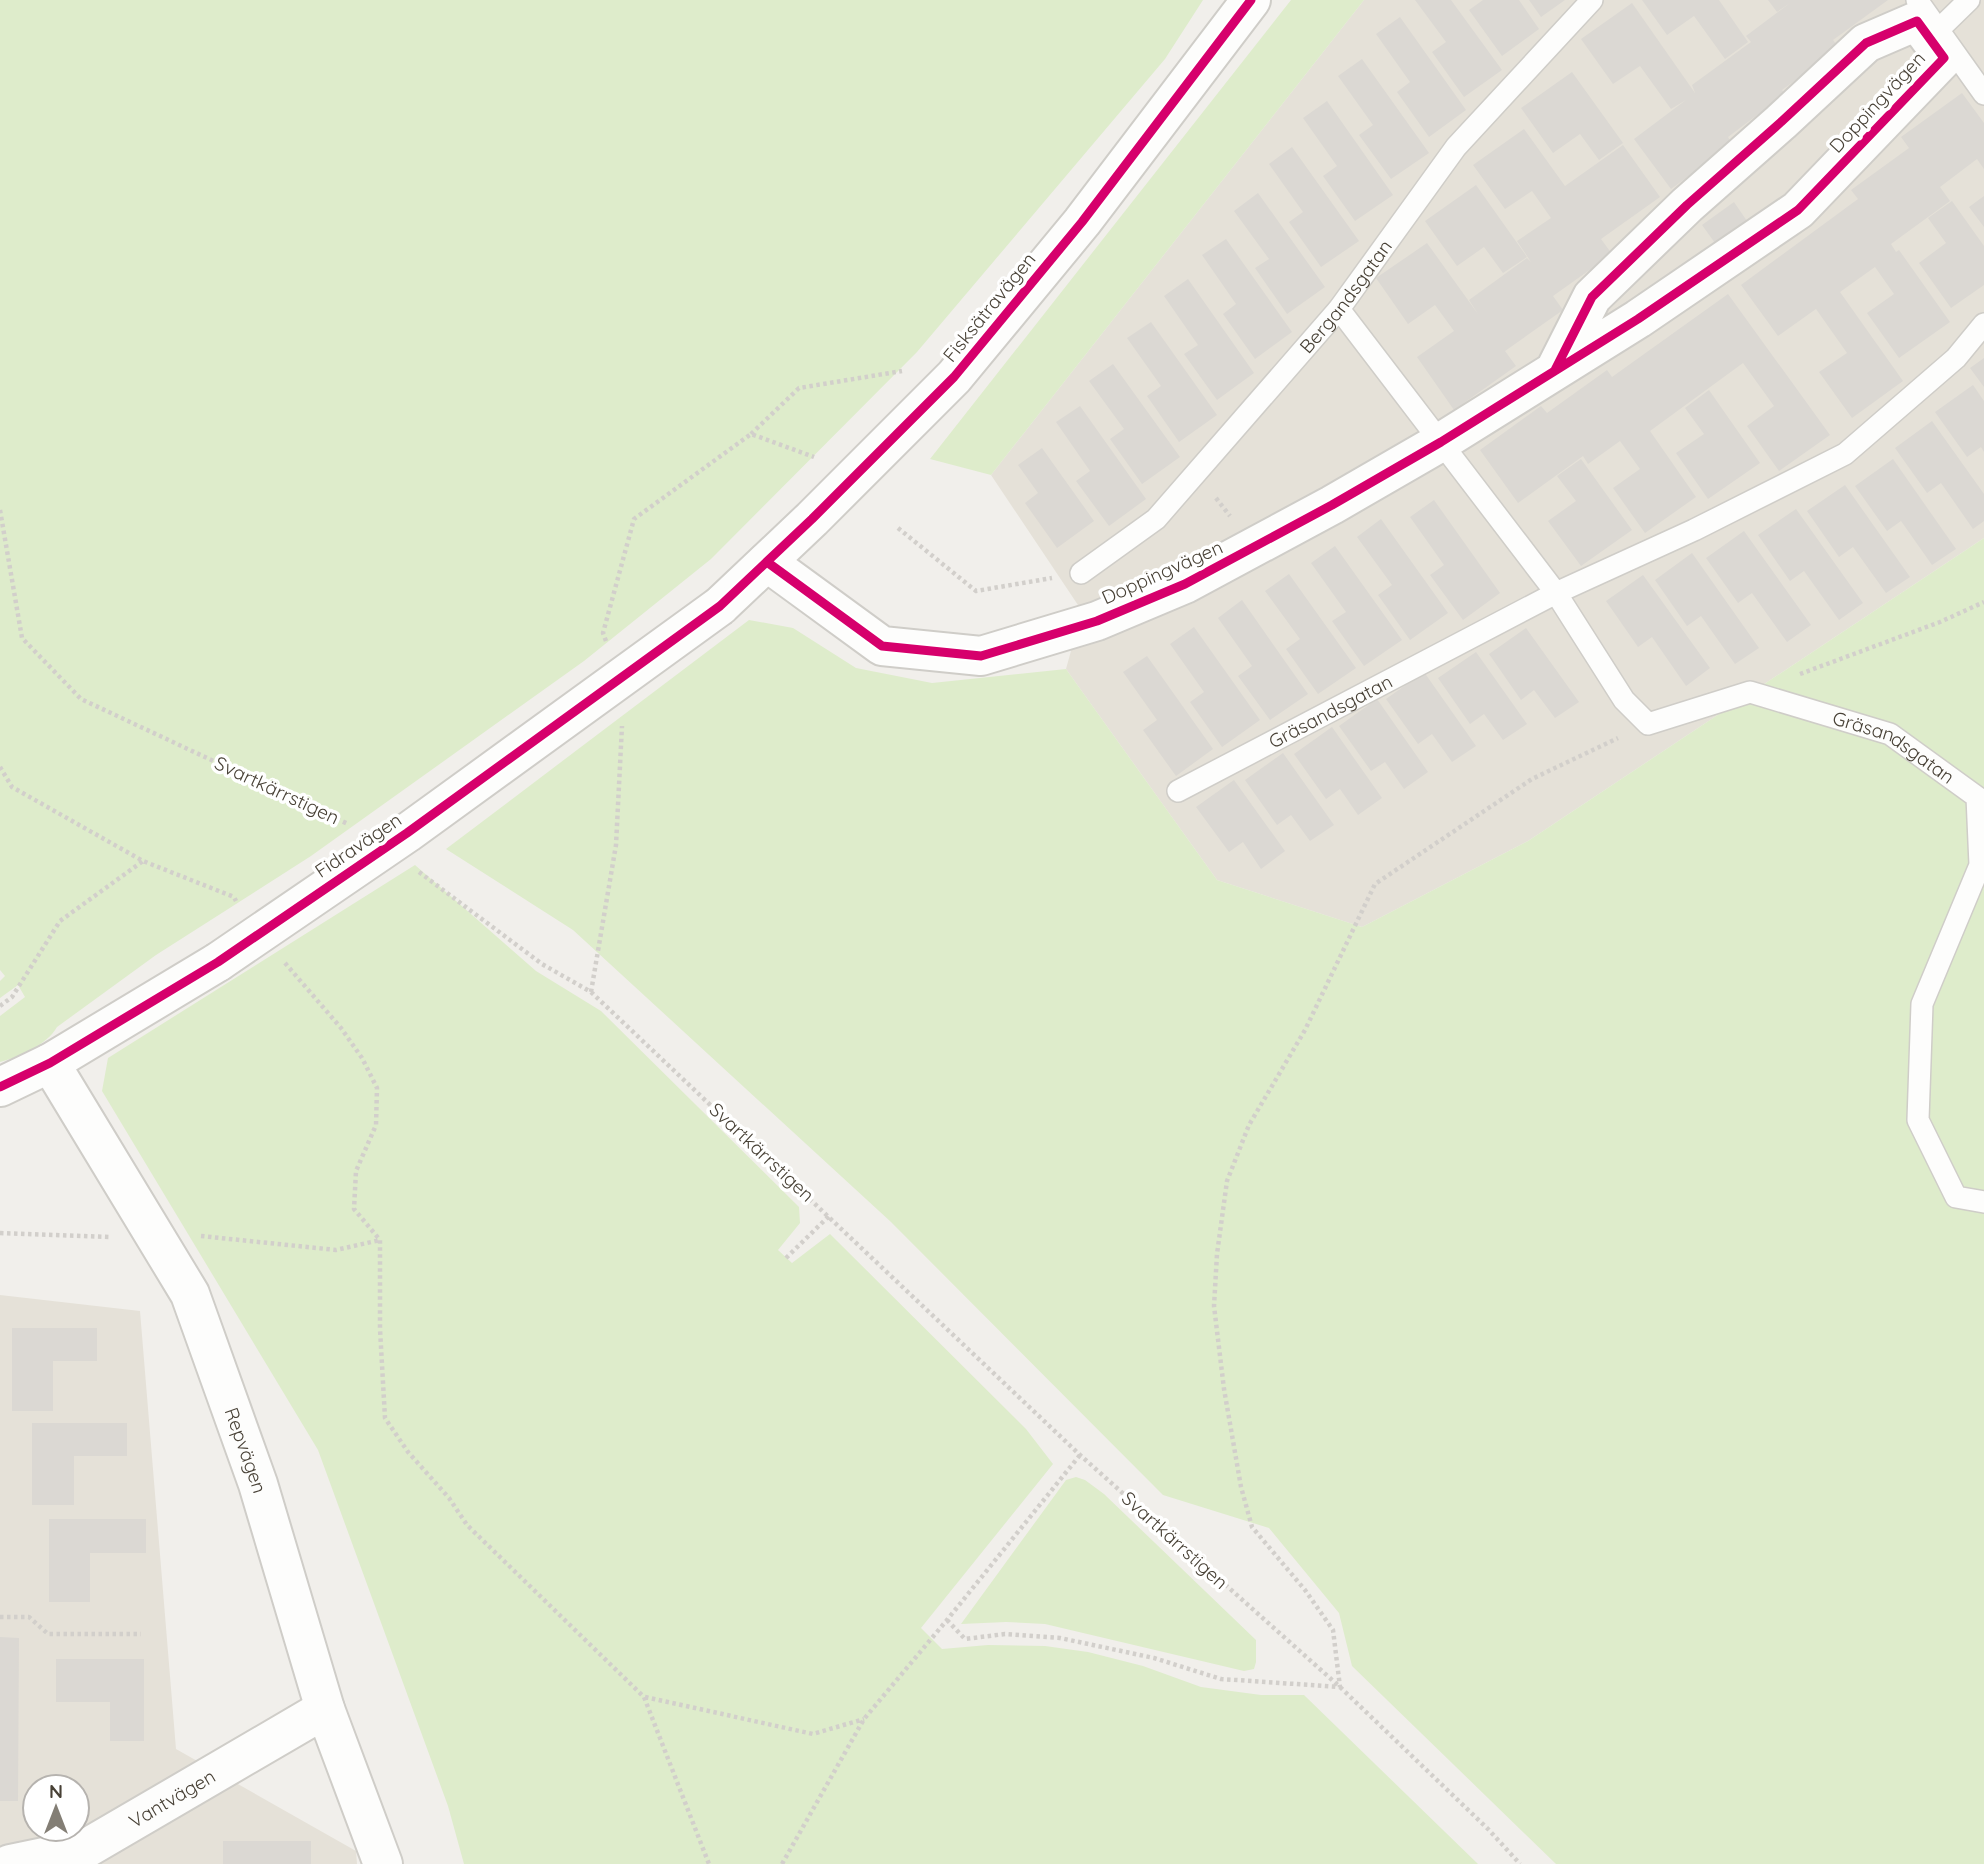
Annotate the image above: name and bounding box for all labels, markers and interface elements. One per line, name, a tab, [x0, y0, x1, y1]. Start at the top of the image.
street label: Doppingvägen	[1824, 46, 1930, 158]
street label: Bergandsgatan	[1294, 235, 1397, 358]
street label: Fisksätravägen	[938, 247, 1040, 367]
street label: Doppingvägen	[1098, 535, 1226, 609]
street label: Gräsandsgatan	[1265, 669, 1396, 753]
street label: Gräsandsgatan	[1830, 705, 1959, 789]
street label: Svartkärrstigen	[211, 751, 343, 829]
street label: Fidravägen	[310, 807, 406, 883]
street label: Svartkärrstigen	[705, 1097, 819, 1207]
street label: Repvägen	[220, 1404, 272, 1496]
street label: Svartkärrstigen	[1117, 1486, 1233, 1594]
street label: Vantvägen	[124, 1764, 219, 1833]
north arrow	[21, 1773, 91, 1843]
text: N	[49, 1779, 63, 1803]

